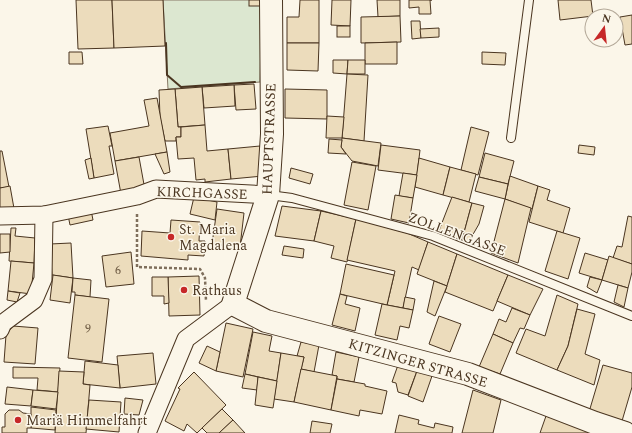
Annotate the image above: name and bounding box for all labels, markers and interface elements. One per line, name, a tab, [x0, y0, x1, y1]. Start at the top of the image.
north arrow	[584, 8, 624, 48]
text: N	[600, 9, 613, 28]
street label: HAUPTSTRASSE	[257, 83, 281, 195]
street label: KIRCHGASSE	[156, 181, 248, 205]
street label: ZOLLENGASSE	[405, 207, 509, 261]
place label: St. Maria Magdalena	[179, 219, 247, 256]
marker: St. Maria Magdalena	[166, 232, 176, 242]
house number: 6	[115, 261, 121, 280]
place label: Rathaus	[192, 280, 242, 301]
marker: Rathaus	[179, 285, 189, 295]
house number: 9	[85, 320, 91, 339]
street label: KITZINGER STRASSE	[346, 333, 490, 393]
place label: Mariä Himmelfahrt	[26, 410, 148, 431]
marker: Mariä Himmelfahrt	[13, 415, 23, 425]

